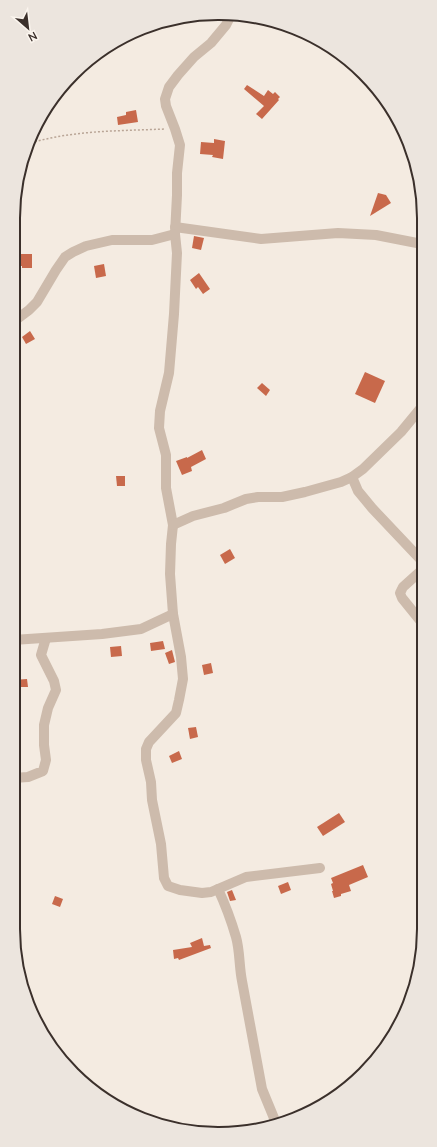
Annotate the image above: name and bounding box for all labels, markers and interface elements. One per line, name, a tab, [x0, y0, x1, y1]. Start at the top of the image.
north arrow	[8, 8, 48, 48]
text: N	[25, 28, 40, 45]

